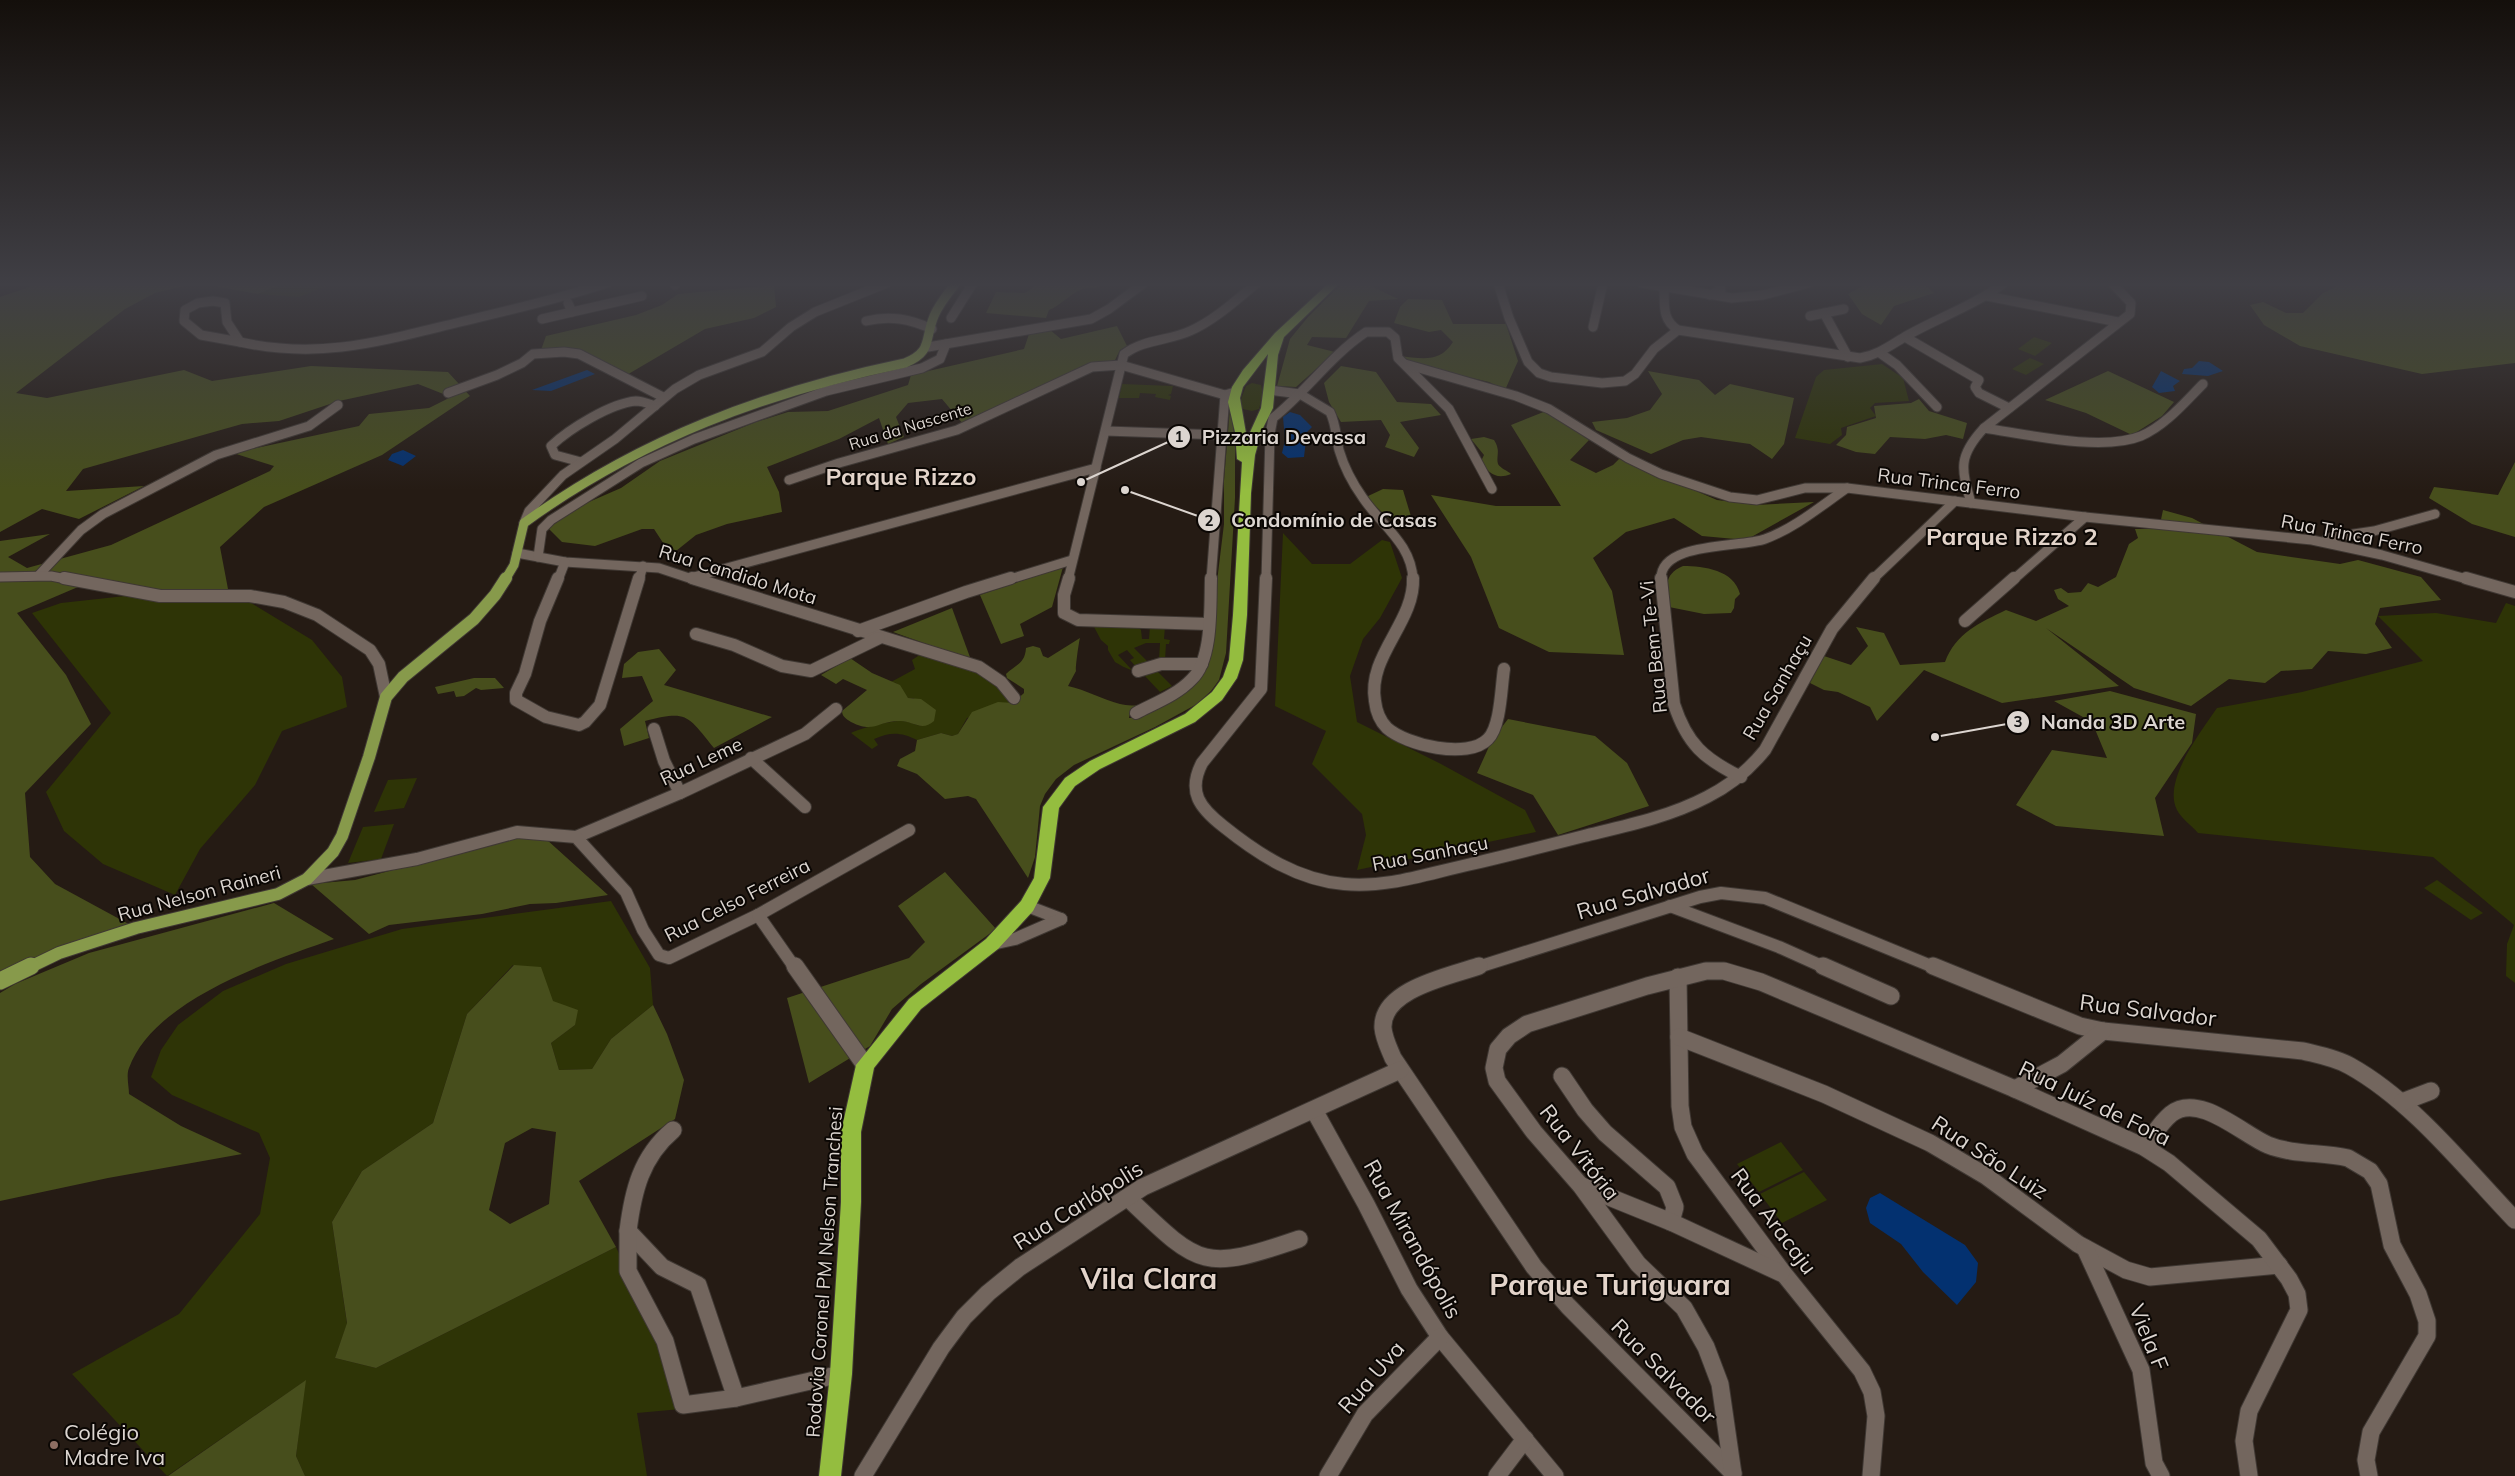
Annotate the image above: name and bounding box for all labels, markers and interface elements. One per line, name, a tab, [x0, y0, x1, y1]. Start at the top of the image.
street label: Rua da Nascente	[846, 398, 974, 454]
callout: Pizzaria Devassa	[1167, 419, 1376, 454]
text: Pizzaria Devassa	[1202, 424, 1366, 449]
text: 1	[1174, 427, 1184, 446]
district label: Parque Rizzo	[826, 461, 976, 491]
street label: Rua Trinca Ferro	[1876, 462, 2022, 504]
callout: Condomínio de Casas	[1196, 503, 1447, 538]
text: Condomínio de Casas	[1231, 507, 1437, 532]
street label: Rua Trinca Ferro	[2279, 508, 2425, 560]
text: 2	[1204, 511, 1214, 530]
district label: Parque Rizzo 2	[1926, 521, 2098, 551]
street label: Rua Candido Mota	[656, 539, 820, 609]
street label: Rua Bem-Te-Vi	[1634, 579, 1672, 715]
street label: Rua Sanhaçu	[1737, 630, 1817, 744]
callout: Nanda 3D Arte	[2006, 705, 2195, 740]
text: Nanda 3D Arte	[2041, 709, 2185, 734]
text: 3	[2013, 712, 2023, 731]
street label: Rua Leme	[656, 732, 746, 790]
street label: Rua Sanhaçu	[1370, 830, 1490, 876]
street label: Rua Celso Ferreira	[660, 853, 814, 947]
street label: Rua Nelson Raineri	[115, 860, 283, 926]
street label: Rua Salvador	[1573, 861, 1713, 925]
street label: Rua Salvador	[2078, 988, 2218, 1032]
street label: Rua Juíz de Fora	[2014, 1054, 2176, 1152]
street label: Rua Vitória	[1534, 1098, 1626, 1206]
street label: Rodovia Coronel PM Nelson Tranchesi	[800, 1106, 848, 1438]
street label: Rua São Luiz	[1927, 1109, 2053, 1205]
street label: Rua Carlópolis	[1008, 1154, 1148, 1256]
street label: Rua Mirandópolis	[1358, 1154, 1468, 1324]
street label: Rua Aracaju	[1725, 1162, 1823, 1280]
district label: Vila Clara	[1080, 1260, 1217, 1296]
district label: Parque Turiguara	[1489, 1266, 1731, 1302]
street label: Viela F	[2123, 1300, 2175, 1374]
street label: Rua Salvador	[1606, 1313, 1722, 1429]
street label: Rua Uva	[1332, 1335, 1410, 1419]
place label: Colégio Madre Iva	[64, 1418, 165, 1471]
marker: Colégio Madre Iva	[48, 1439, 60, 1451]

